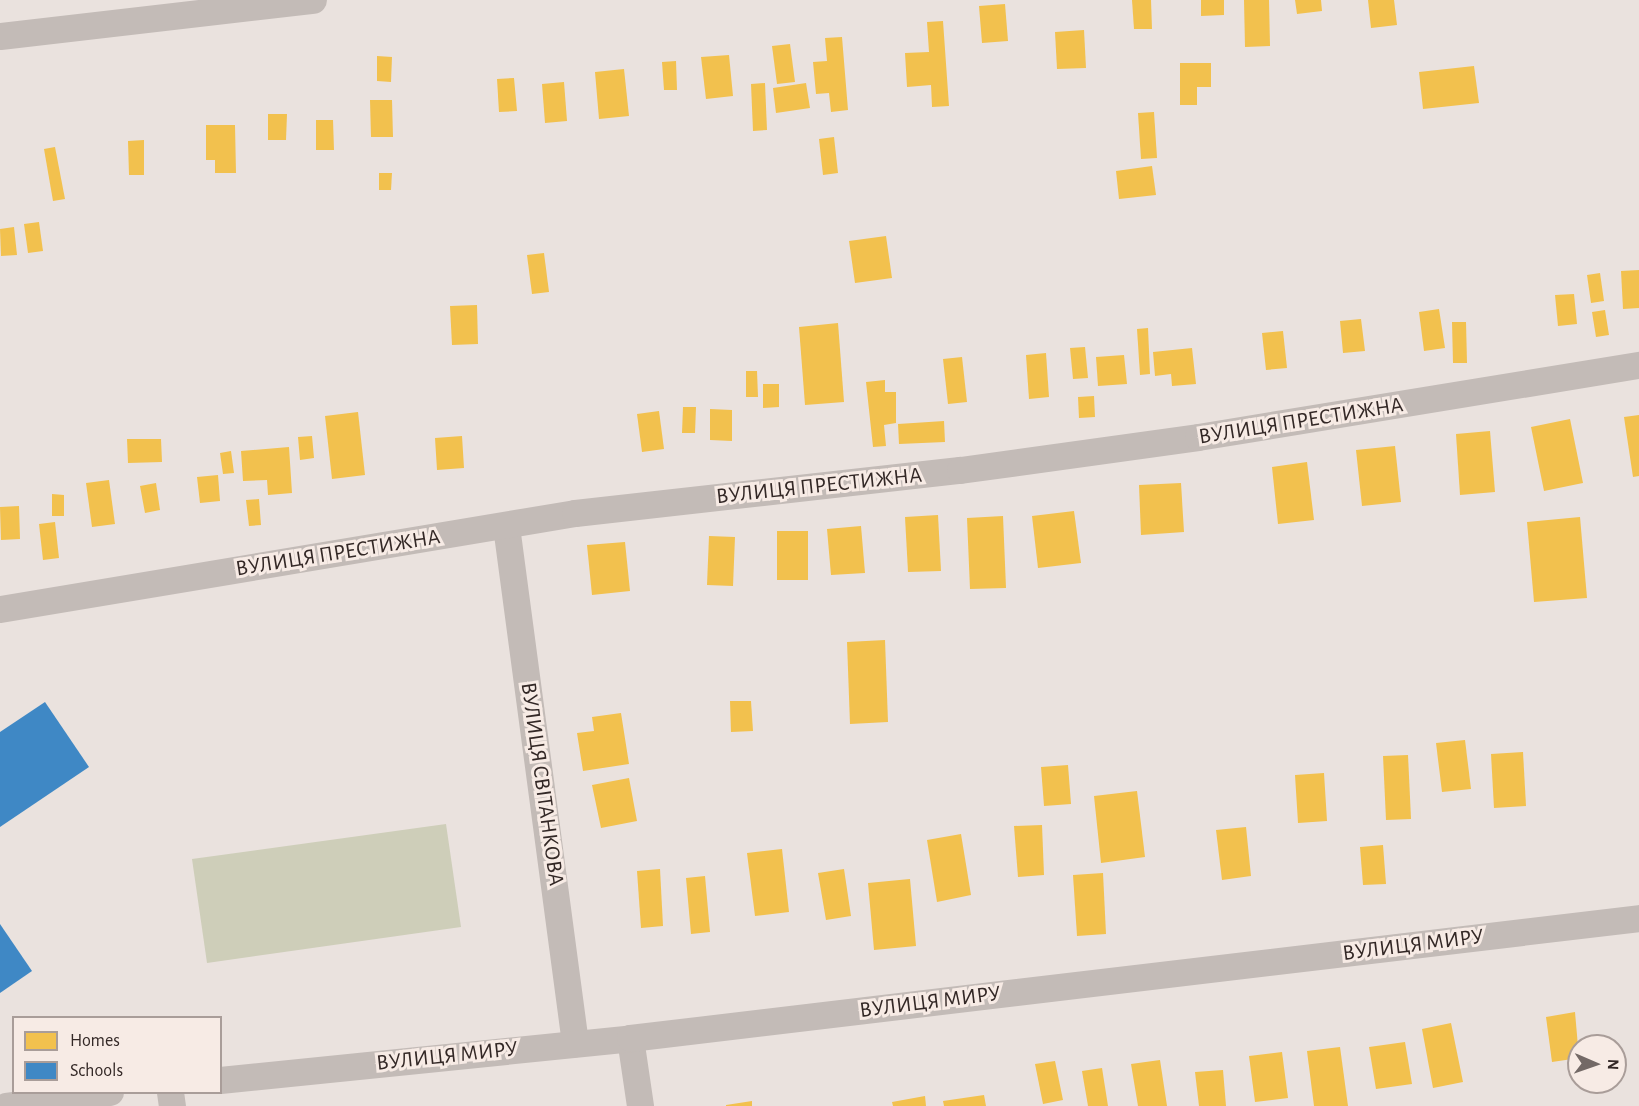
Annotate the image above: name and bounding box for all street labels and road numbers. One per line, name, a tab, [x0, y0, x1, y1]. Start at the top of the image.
street label: ВУЛИЦЯ ПРЕСТИЖНА	[1197, 392, 1405, 450]
street label: ВУЛИЦЯ ПРЕСТИЖНА	[715, 462, 923, 510]
street label: ВУЛИЦЯ ПРЕСТИЖНА	[234, 524, 442, 582]
street label: ВУЛИЦЯ СВІТАНКОВА	[515, 680, 569, 888]
street label: ВУЛИЦЯ МИРУ	[1341, 923, 1485, 967]
street label: ВУЛИЦЯ МИРУ	[858, 980, 1002, 1024]
street label: ВУЛИЦЯ МИРУ	[375, 1035, 519, 1077]

